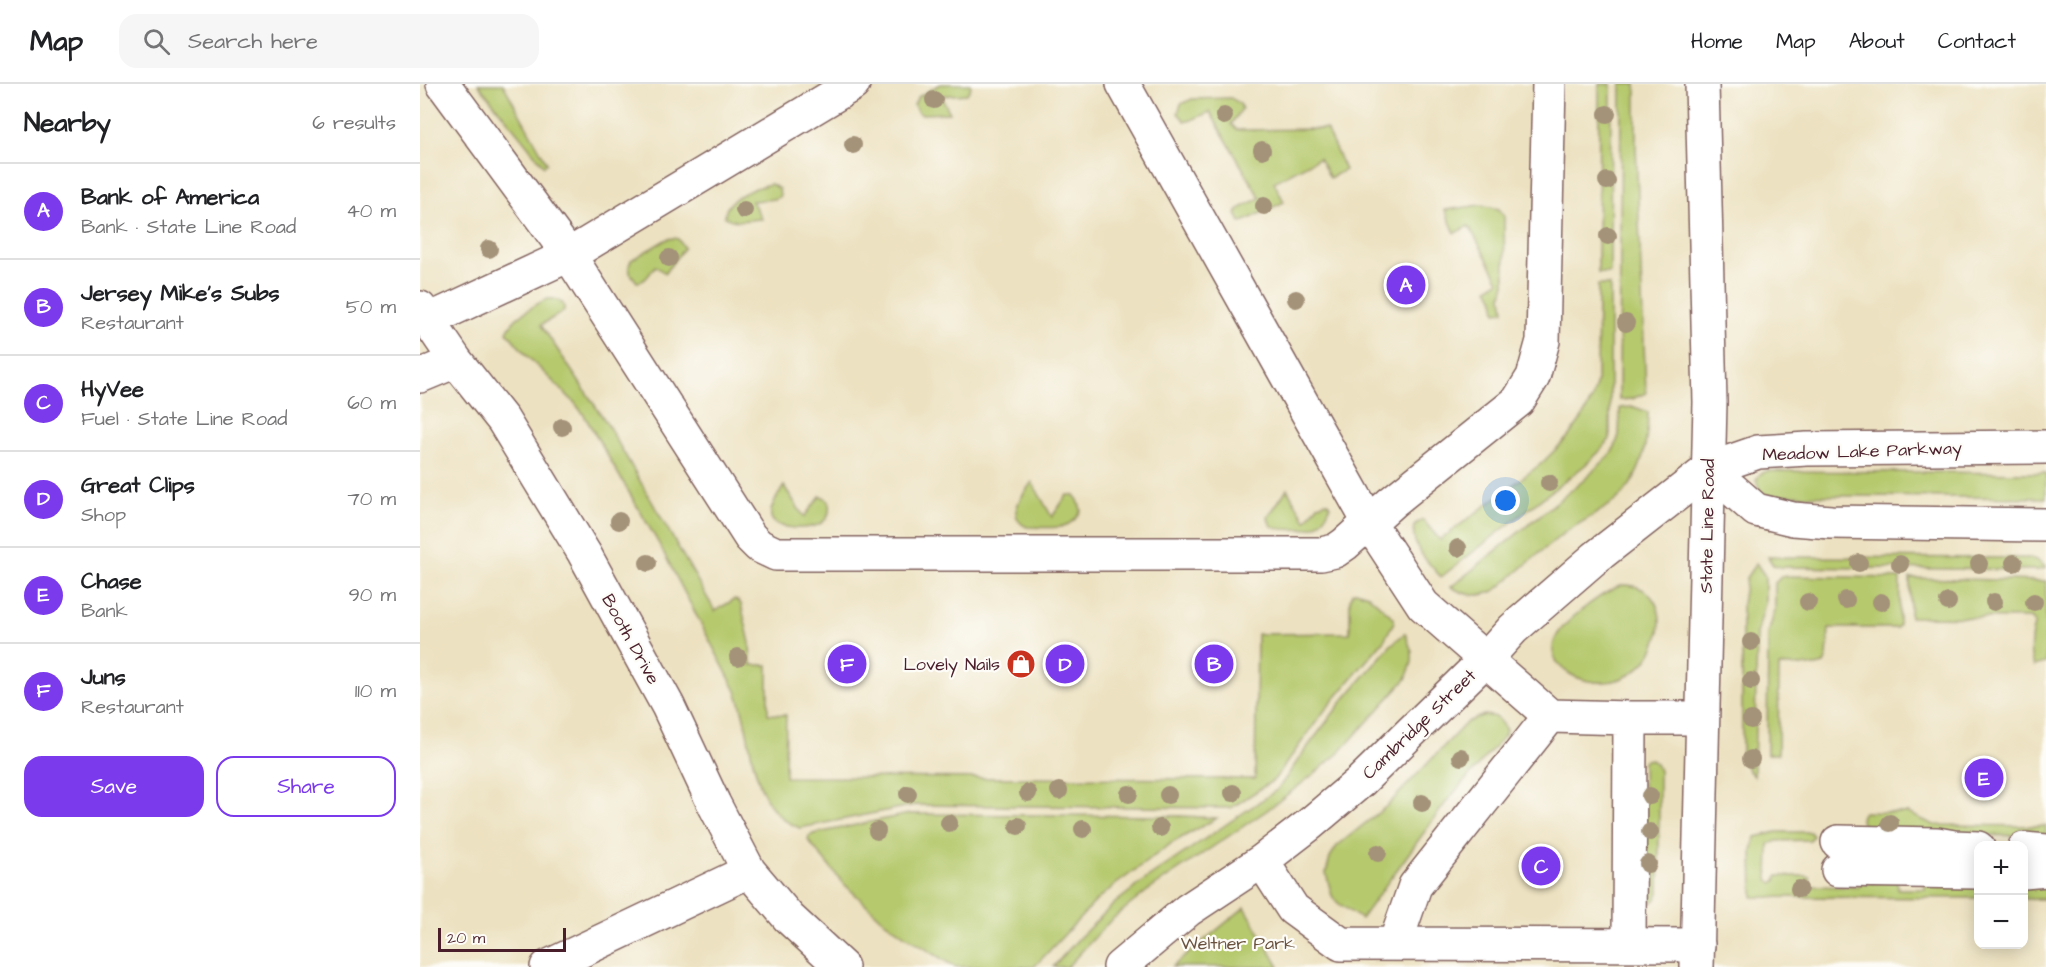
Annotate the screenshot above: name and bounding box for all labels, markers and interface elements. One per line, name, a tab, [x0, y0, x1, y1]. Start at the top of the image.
search box	[119, 14, 539, 68]
text: Map	[30, 22, 83, 61]
icon: search	[140, 25, 173, 58]
text: Search here	[188, 26, 318, 57]
text: Home	[1691, 27, 1743, 56]
text: Map	[1776, 27, 1816, 56]
text: About	[1849, 27, 1905, 56]
text: Contact	[1938, 27, 2016, 56]
text: Nearby	[24, 105, 111, 141]
text: 6 results	[312, 109, 396, 137]
text: Bank of America	[81, 182, 259, 213]
text: A	[37, 197, 50, 225]
text: 40 m	[346, 197, 396, 225]
text: Bank · State Line Road	[81, 213, 296, 241]
pin: A	[1386, 262, 1426, 308]
text: Jersey Mike's Subs	[81, 278, 280, 309]
text: B	[36, 293, 51, 321]
text: 50 m	[346, 293, 396, 321]
text: Restaurant	[81, 309, 184, 337]
text: HyVee	[81, 374, 144, 405]
text: C	[36, 389, 51, 417]
text: 60 m	[347, 389, 396, 417]
text: Fuel · State Line Road	[81, 405, 287, 433]
street label: Meadow Lake Parkway	[1762, 436, 1962, 468]
street label: State Line Road	[1694, 458, 1721, 594]
text: Great Clips	[81, 470, 195, 501]
text: D	[37, 485, 50, 513]
text: 70 m	[348, 485, 396, 513]
your location	[1491, 486, 1520, 515]
text: Shop	[81, 501, 126, 529]
text: Chase	[81, 566, 142, 597]
text: E	[38, 581, 49, 609]
text: 90 m	[348, 581, 396, 609]
street label: Booth Drive	[595, 590, 666, 689]
text: Bank	[81, 597, 128, 625]
pin: F	[828, 642, 866, 686]
pin: D	[1046, 642, 1084, 686]
pin: B	[1194, 642, 1234, 686]
shop icon: Lovely Nails	[1005, 648, 1037, 680]
place label: Lovely Nails	[903, 652, 1000, 678]
text: Juns	[81, 662, 126, 693]
street label: Cambridge Street	[1357, 663, 1483, 786]
text: F	[37, 677, 50, 705]
text: 110 m	[355, 677, 396, 705]
text: Restaurant	[81, 693, 184, 721]
button: Save	[24, 756, 204, 817]
button: Share	[216, 756, 396, 817]
pin: E	[1964, 756, 2004, 800]
map controls	[1974, 841, 2028, 949]
button: +	[1974, 841, 2028, 895]
pin: C	[1522, 844, 1560, 888]
button: −	[1974, 895, 2028, 949]
scale bar	[438, 925, 566, 952]
text: 20 m	[447, 927, 485, 949]
park label: Weltner Park	[1181, 931, 1295, 956]

